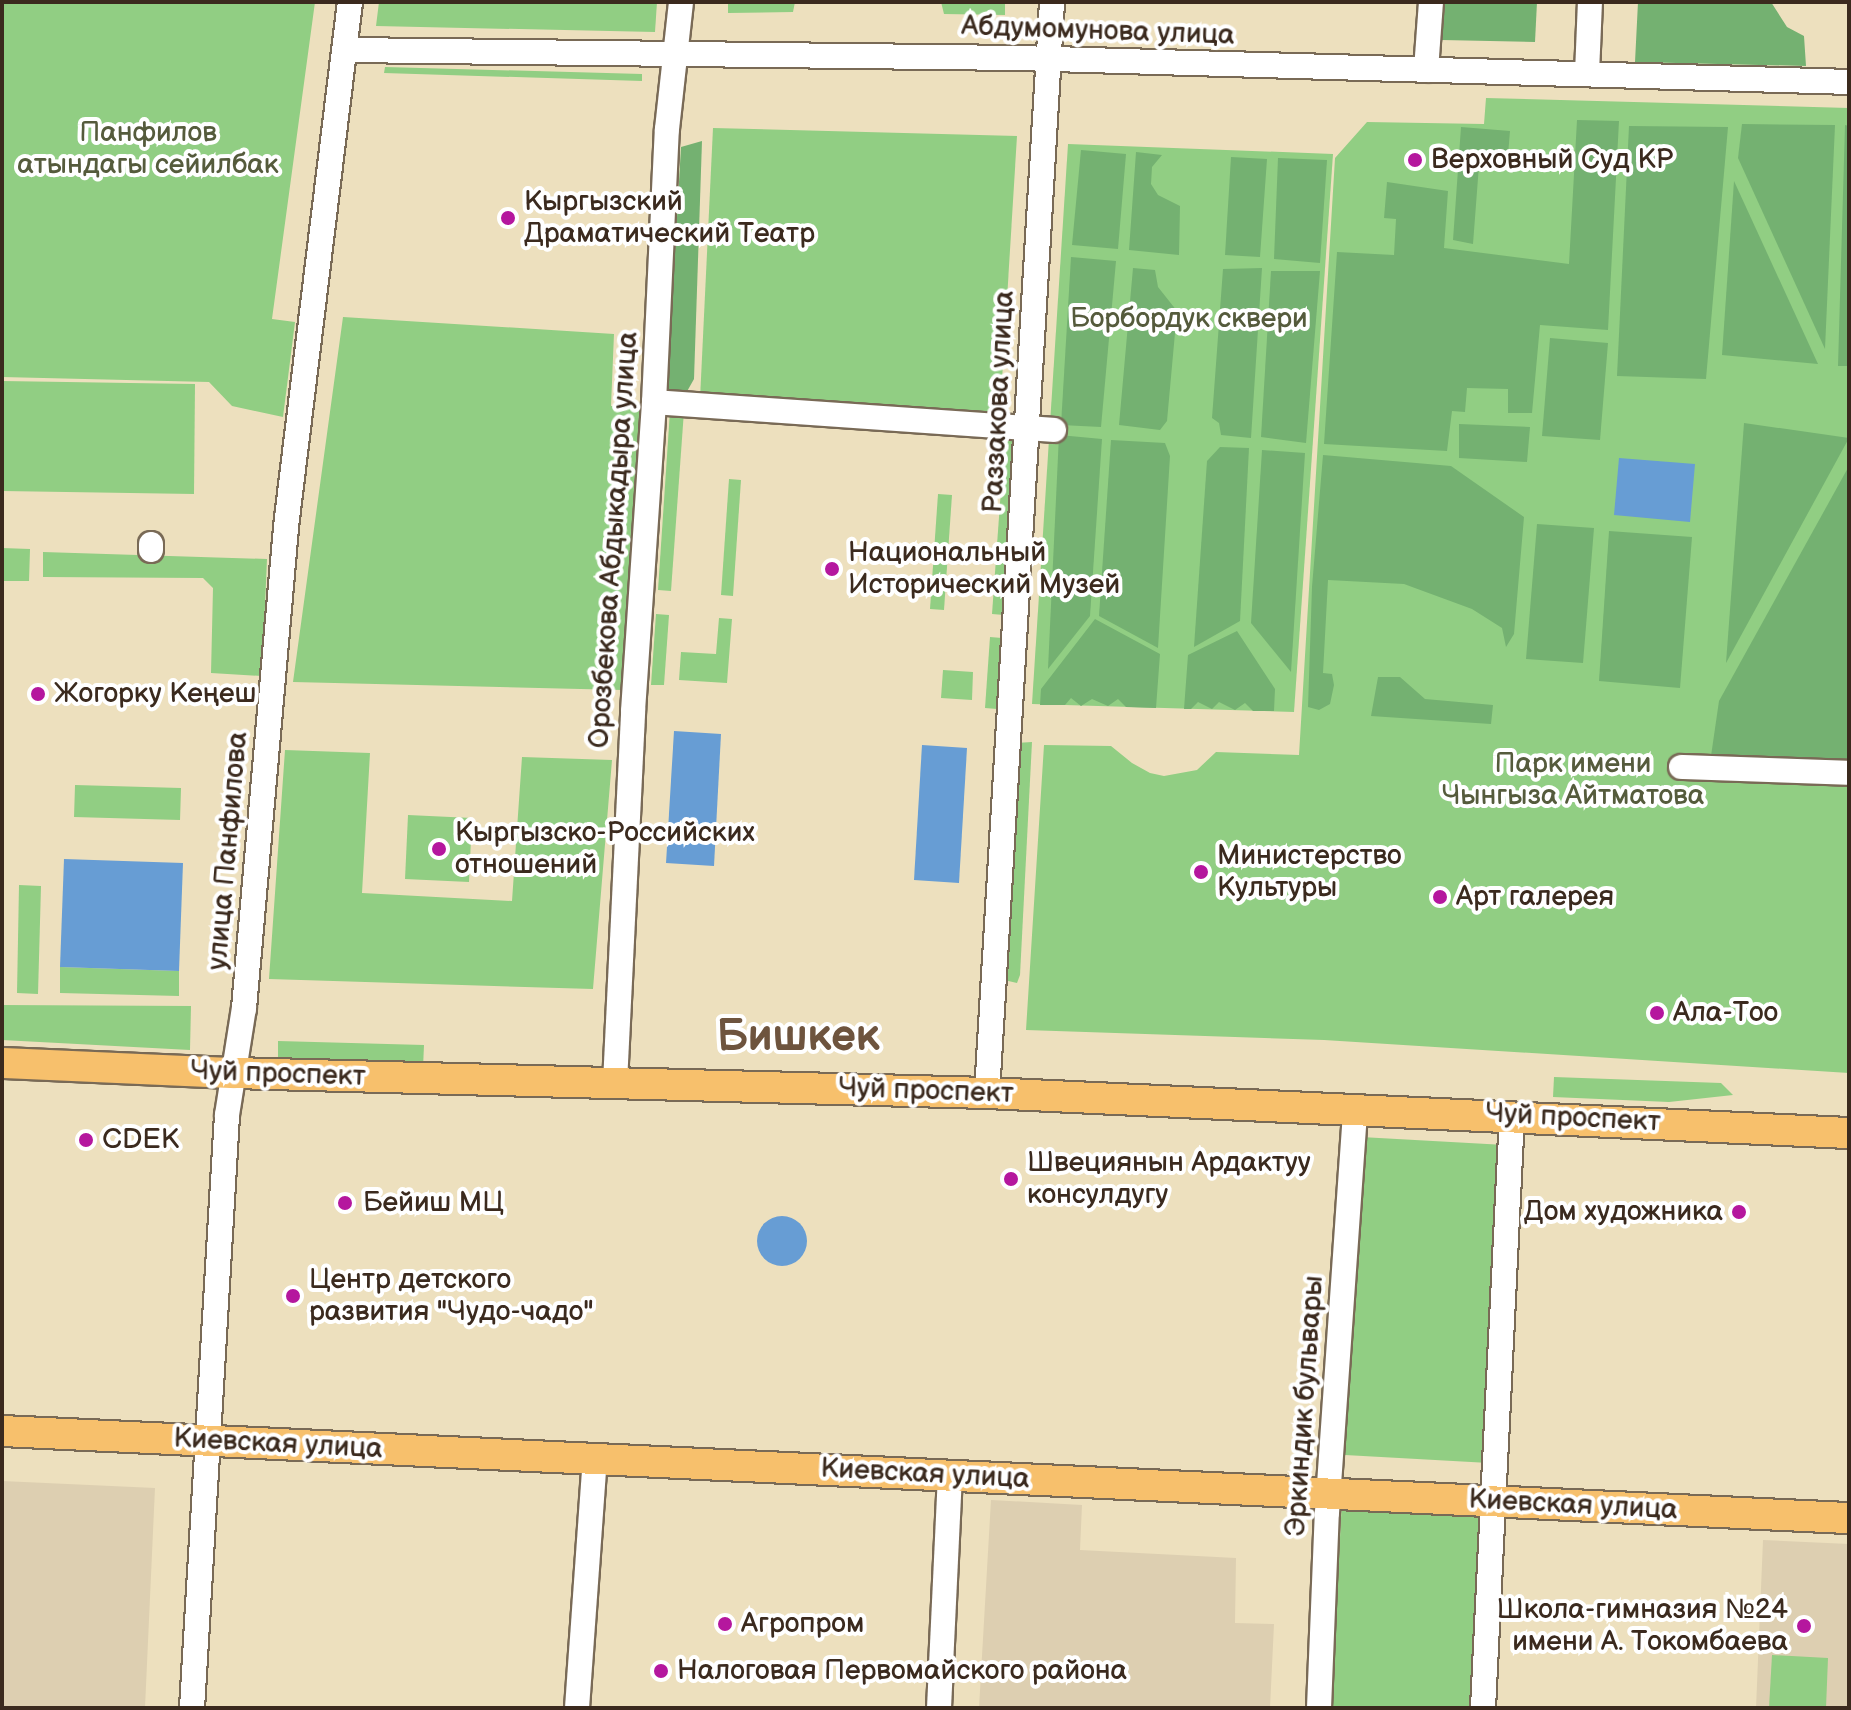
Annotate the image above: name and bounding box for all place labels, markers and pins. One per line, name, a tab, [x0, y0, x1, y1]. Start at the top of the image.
place label: Верховный Суд КР	[1431, 143, 1673, 177]
marker: Верховный Суд КР	[1406, 151, 1424, 169]
place label: Кыргызский Драматический Театр	[524, 185, 815, 251]
marker: Кыргызский Драматический Театр	[499, 209, 517, 227]
place label: Национальный Исторический Музей	[848, 536, 1120, 602]
marker: Национальный Исторический Музей	[823, 560, 841, 578]
place label: Жогорку Кеңеш	[54, 677, 256, 711]
marker: Жогорку Кеңеш	[29, 685, 47, 703]
place label: Кыргызско-Российских отношений	[455, 816, 755, 882]
place label: Министерство Культуры	[1217, 839, 1402, 905]
marker: Кыргызско-Российских отношений	[430, 840, 448, 858]
marker: Министерство Культуры	[1192, 863, 1210, 881]
place label: Арт галерея	[1456, 880, 1614, 914]
marker: Арт галерея	[1431, 888, 1449, 906]
place label: Ала-Тоо	[1673, 996, 1778, 1030]
marker: Ала-Тоо	[1648, 1004, 1666, 1022]
place label: CDEK	[102, 1123, 179, 1157]
marker: CDEK	[77, 1131, 95, 1149]
place label: Швециянын Ардактуу консулдугу	[1027, 1146, 1311, 1212]
marker: Швециянын Ардактуу консулдугу	[1002, 1170, 1020, 1188]
place label: Бейиш МЦ	[363, 1186, 504, 1220]
marker: Бейиш МЦ	[334, 1192, 356, 1214]
place label: Дом художника	[1524, 1195, 1723, 1229]
marker: Дом художника	[1730, 1203, 1748, 1221]
place label: Центр детского развития "Чудо-чадо"	[309, 1263, 594, 1329]
marker: Центр детского развития "Чудо-чадо"	[284, 1287, 302, 1305]
place label: Школа-гимназия №24 имени А. Токомбаева	[1497, 1593, 1788, 1659]
place label: Агропром	[741, 1607, 864, 1641]
marker: Агропром	[716, 1615, 734, 1633]
marker: Школа-гимназия №24 имени А. Токомбаева	[1795, 1617, 1813, 1635]
place label: Налоговая Первомайского района	[677, 1654, 1127, 1688]
marker: Налоговая Первомайского района	[652, 1662, 670, 1680]

